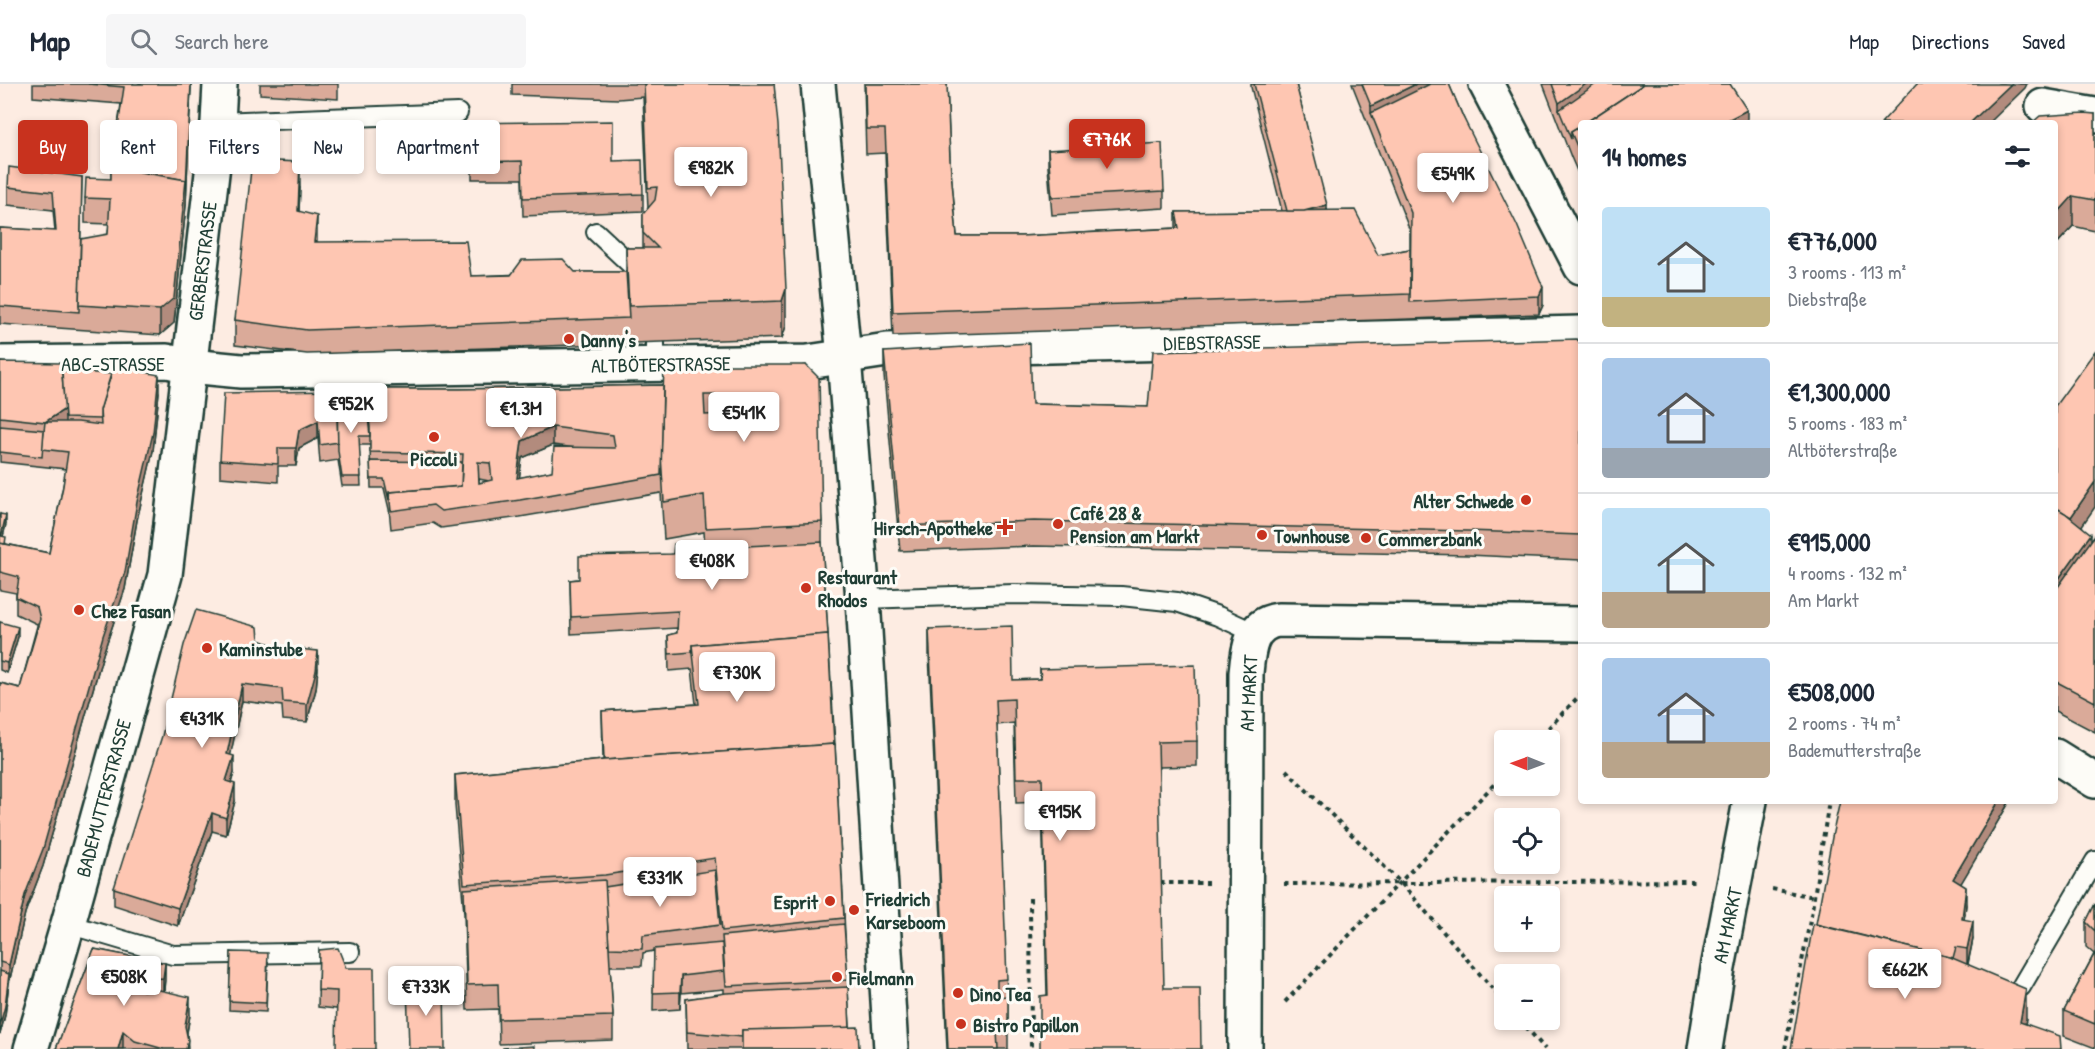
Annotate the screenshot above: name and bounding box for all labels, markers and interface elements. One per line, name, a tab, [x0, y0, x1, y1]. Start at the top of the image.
search box	[106, 14, 526, 68]
text: Map	[30, 22, 70, 60]
icon: search	[127, 25, 160, 58]
text: Search here	[175, 26, 269, 56]
text: Map	[1849, 27, 1879, 56]
text: Directions	[1912, 27, 1989, 56]
text: Saved	[2022, 27, 2065, 56]
pin: €776K	[1065, 119, 1149, 170]
chip: Buy	[18, 120, 88, 174]
chip: Rent	[100, 120, 177, 174]
chip: Filters	[189, 120, 280, 174]
chip: New	[292, 120, 364, 174]
chip: Apartment	[376, 120, 500, 174]
text: €776K	[1083, 125, 1131, 152]
text: 14 homes	[1602, 139, 1687, 174]
icon: filters	[2001, 140, 2034, 173]
pin: €982K	[669, 147, 753, 198]
text: €982K	[688, 153, 734, 180]
pin: €549K	[1411, 153, 1495, 204]
text: €549K	[1431, 159, 1475, 186]
street label: GERBERSTRASSE	[181, 200, 223, 322]
text: €776,000	[1788, 223, 1877, 258]
icon: home	[1650, 231, 1722, 303]
text: 3 rooms · 113 m²	[1788, 258, 1906, 285]
text: Diebstraße	[1788, 285, 1867, 312]
place label: Danny's	[581, 326, 636, 354]
street label: DIEBSTRASSE	[1163, 328, 1261, 356]
marker: Danny's	[562, 332, 576, 346]
street label: ALTBÖTERSTRASSE	[591, 349, 731, 379]
street label: ABC-STRASSE	[61, 350, 165, 377]
text: €1,300,000	[1788, 374, 1890, 409]
icon: home	[1650, 382, 1722, 454]
pin: €952K	[309, 383, 393, 434]
pin: €1.3M	[479, 388, 563, 439]
text: €952K	[328, 389, 374, 416]
pin: €541K	[702, 392, 786, 443]
text: €1.3M	[500, 394, 542, 421]
text: €541K	[722, 398, 766, 425]
text: 5 rooms · 183 m²	[1788, 409, 1907, 436]
marker: Piccoli	[427, 430, 441, 444]
text: Altböterstraße	[1788, 436, 1897, 463]
place label: Piccoli	[410, 445, 458, 472]
place label: Alter Schwede	[1413, 487, 1514, 514]
marker: Alter Schwede	[1519, 493, 1533, 507]
place label: Café 28 & Pension am Markt	[1070, 499, 1200, 549]
place label: Hirsch-Apotheke	[874, 514, 993, 542]
marker: Café 28 & Pension am Markt	[1051, 517, 1065, 531]
marker: Hirsch-Apotheke	[998, 520, 1012, 534]
place label: Townhouse	[1273, 522, 1350, 549]
text: €915,000	[1788, 524, 1871, 559]
place label: Commerzbank	[1378, 525, 1483, 552]
marker: Townhouse	[1255, 528, 1269, 542]
marker: Commerzbank	[1359, 531, 1373, 545]
icon: home	[1650, 532, 1722, 604]
pin: €408K	[670, 540, 754, 591]
text: €408K	[689, 546, 735, 573]
text: 4 rooms · 132 m²	[1788, 559, 1907, 586]
place label: Restaurant Rhodos	[818, 563, 898, 613]
marker: Restaurant Rhodos	[799, 581, 813, 595]
text: Am Markt	[1788, 586, 1859, 613]
place label: Chez Fasan	[91, 597, 171, 624]
marker: Chez Fasan	[72, 603, 86, 617]
place label: Kaminstube	[219, 635, 303, 662]
marker: Kaminstube	[200, 641, 214, 655]
pin: €730K	[695, 652, 779, 703]
street label: AM MARKT	[1233, 653, 1264, 732]
text: €730K	[713, 658, 761, 685]
text: €508,000	[1788, 674, 1875, 709]
icon: home	[1650, 682, 1722, 754]
pin: €431K	[160, 698, 244, 749]
text: €431K	[180, 704, 224, 731]
text: 2 rooms · 74 m²	[1788, 709, 1900, 736]
street label: BADEMUTTERSTRASSE	[69, 716, 137, 880]
north arrow	[1494, 730, 1560, 796]
map controls	[1494, 730, 1560, 1030]
text: Bademutterstraße	[1788, 736, 1921, 763]
pin: €915K	[1018, 791, 1102, 842]
text: €915K	[1038, 797, 1082, 824]
button: locate	[1494, 808, 1560, 874]
pin: €331K	[618, 857, 702, 908]
text: €331K	[637, 863, 683, 890]
street label: AM MARKT	[1706, 884, 1748, 965]
place label: Friedrich Karseboom	[865, 885, 946, 935]
button: +	[1494, 886, 1560, 952]
place label: Esprit	[774, 888, 819, 916]
marker: Esprit	[823, 894, 837, 908]
marker: Friedrich Karseboom	[847, 903, 861, 917]
pin: €662K	[1863, 949, 1947, 1000]
text: €662K	[1882, 955, 1928, 982]
pin: €508K	[82, 956, 166, 1007]
text: €508K	[101, 962, 147, 989]
place label: Fielmann	[848, 964, 914, 991]
button: −	[1494, 964, 1560, 1030]
pin: €733K	[384, 966, 468, 1017]
marker: Fielmann	[830, 970, 844, 984]
text: €733K	[402, 972, 450, 999]
place label: Dino Tea	[970, 980, 1031, 1007]
marker: Dino Tea	[951, 986, 965, 1000]
place label: Bistro Papillon	[973, 1011, 1079, 1039]
marker: Bistro Papillon	[954, 1017, 968, 1031]

